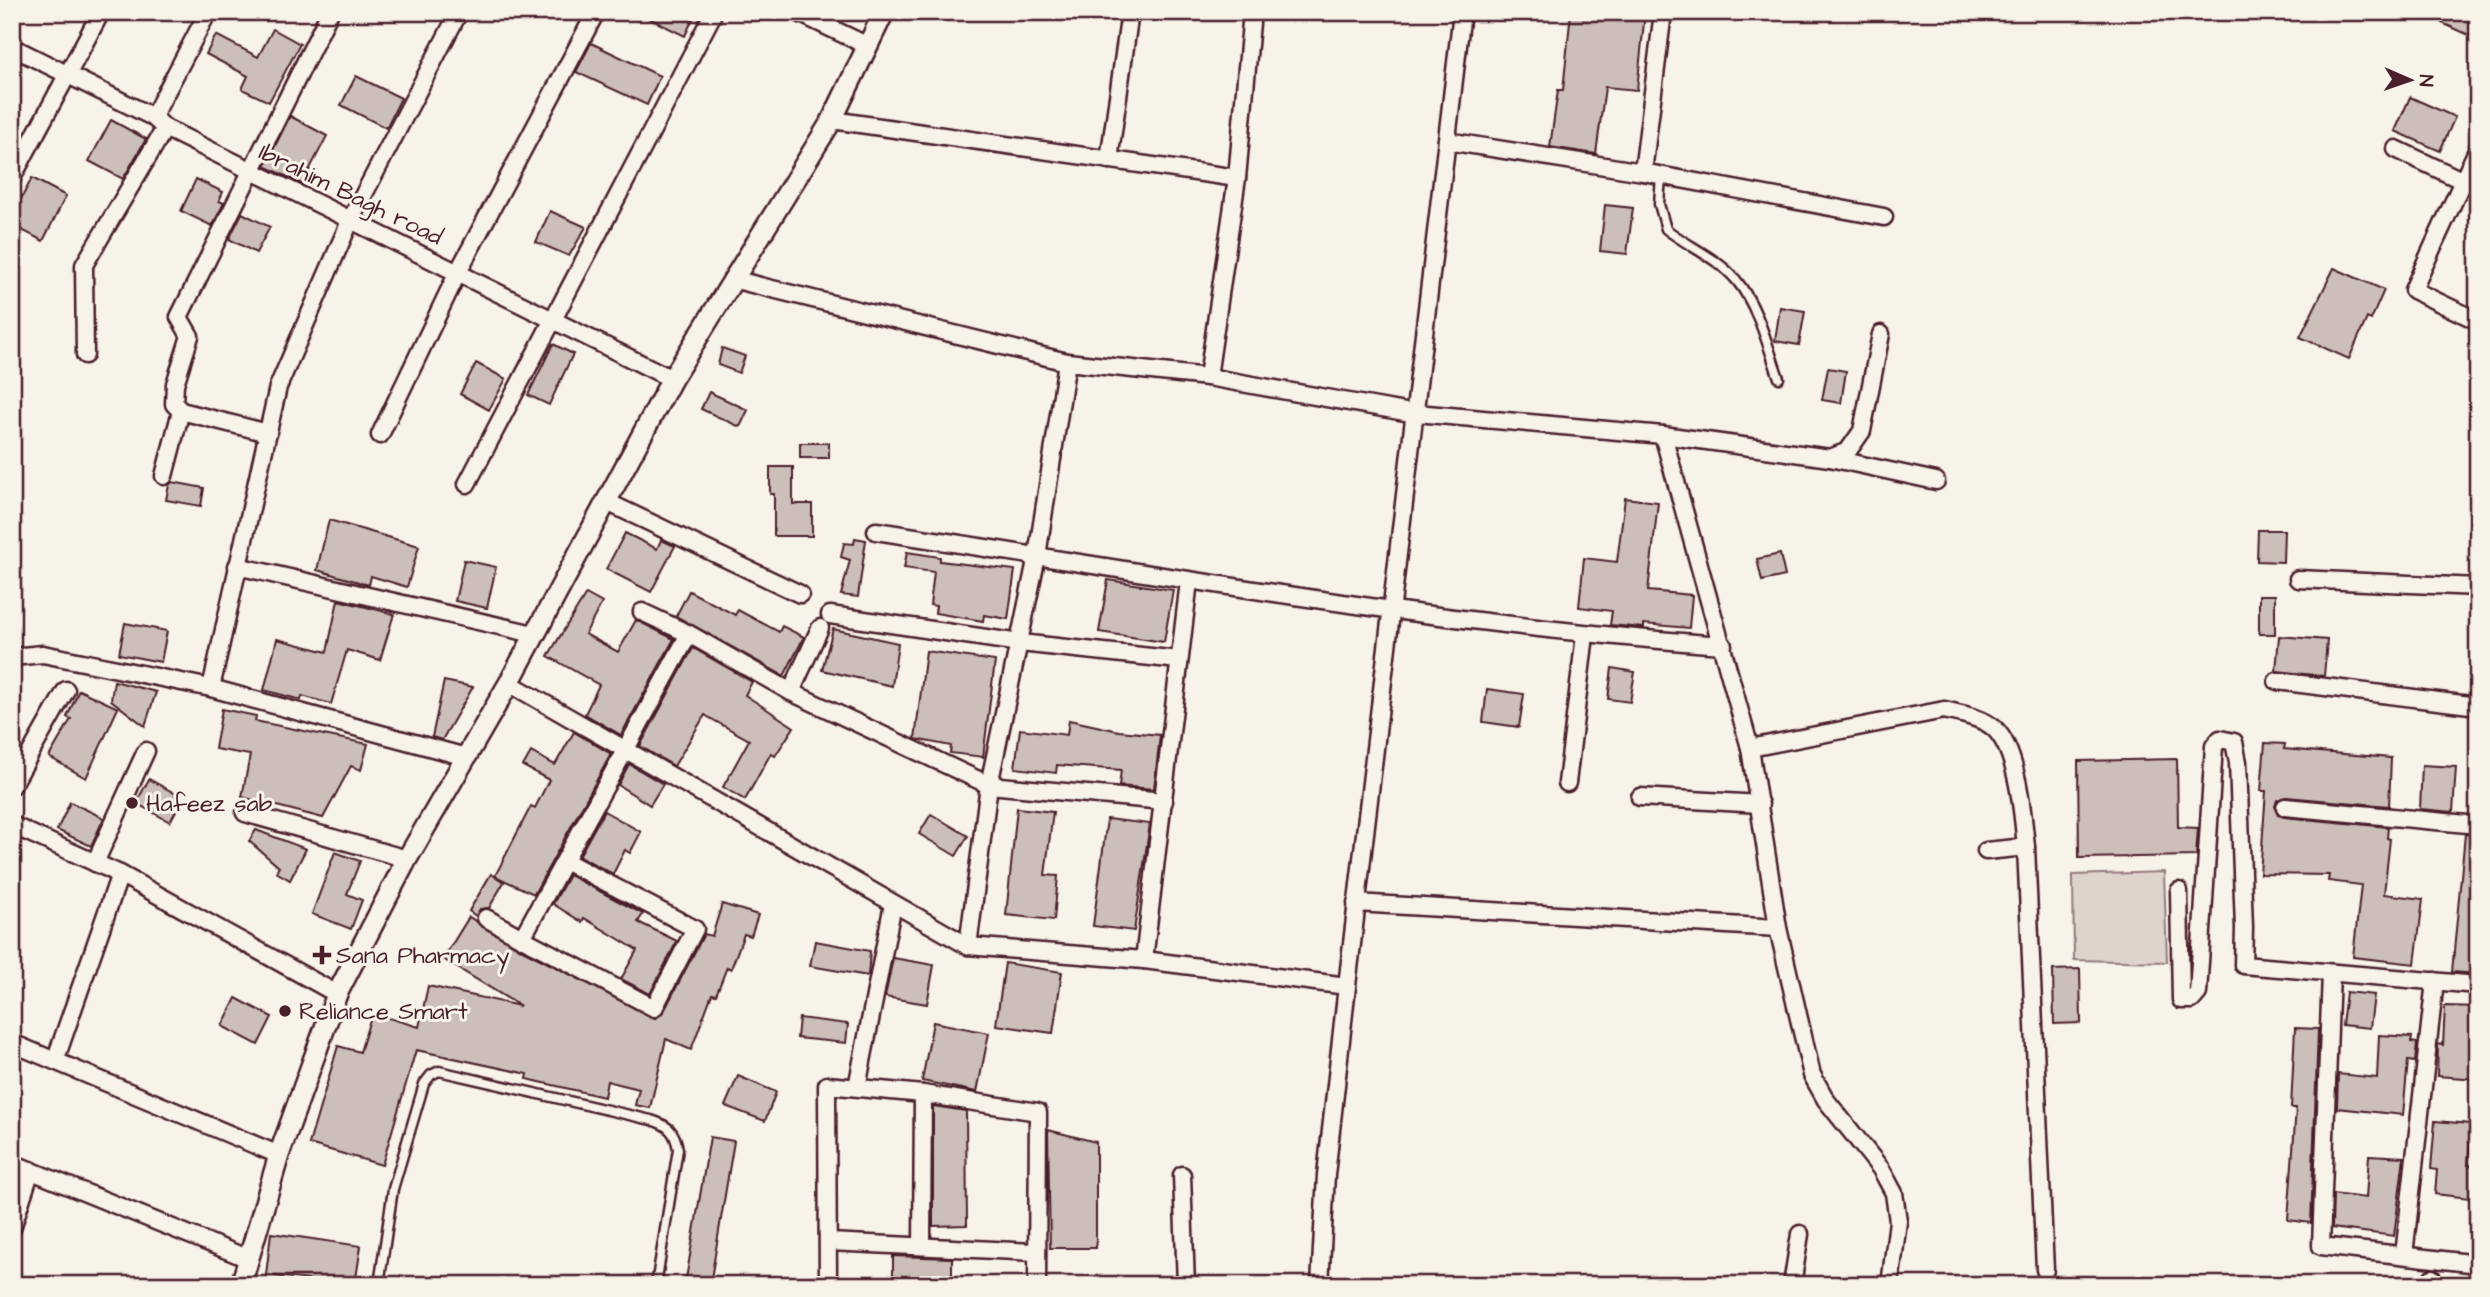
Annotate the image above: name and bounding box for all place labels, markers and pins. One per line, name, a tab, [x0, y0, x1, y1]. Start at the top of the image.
place label: Hafeez sab	[146, 787, 273, 821]
marker: Hafeez sab	[124, 795, 140, 811]
place label: Sana Pharmacy	[336, 939, 509, 974]
marker: Sana Pharmacy	[314, 947, 330, 963]
place label: Reliance Smart	[299, 995, 468, 1029]
marker: Reliance Smart	[277, 1003, 293, 1019]

